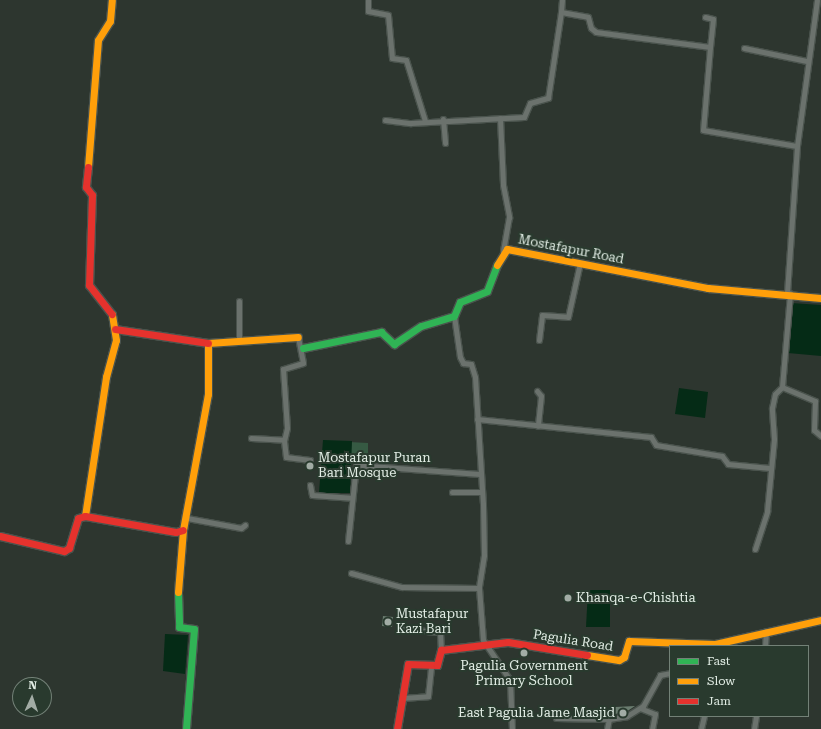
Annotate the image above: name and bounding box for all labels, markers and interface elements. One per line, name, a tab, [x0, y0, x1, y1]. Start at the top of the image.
street label: Mostafapur Road	[517, 232, 625, 268]
place label: Mostafapur Puran Bari Mosque	[318, 451, 431, 482]
marker: Mostafapur Puran Bari Mosque	[305, 461, 315, 471]
place label: Khanqa-e-Chishtia	[576, 590, 696, 606]
marker: Khanqa-e-Chishtia	[563, 593, 573, 603]
place label: Mustafapur Kazi Bari	[396, 607, 468, 638]
marker: Mustafapur Kazi Bari	[383, 617, 393, 627]
street label: Pagulia Road	[532, 627, 614, 655]
legend	[669, 645, 809, 717]
marker: Pagulia Government Primary School	[519, 648, 529, 658]
text: Fast	[707, 654, 730, 668]
place label: Pagulia Government Primary School	[460, 659, 588, 690]
text: Slow	[707, 674, 735, 688]
north arrow	[12, 677, 52, 717]
text: N	[28, 679, 37, 692]
text: Jam	[707, 694, 731, 708]
place label: East Pagulia Jame Masjid	[458, 705, 615, 721]
marker: East Pagulia Jame Masjid	[618, 708, 628, 718]

